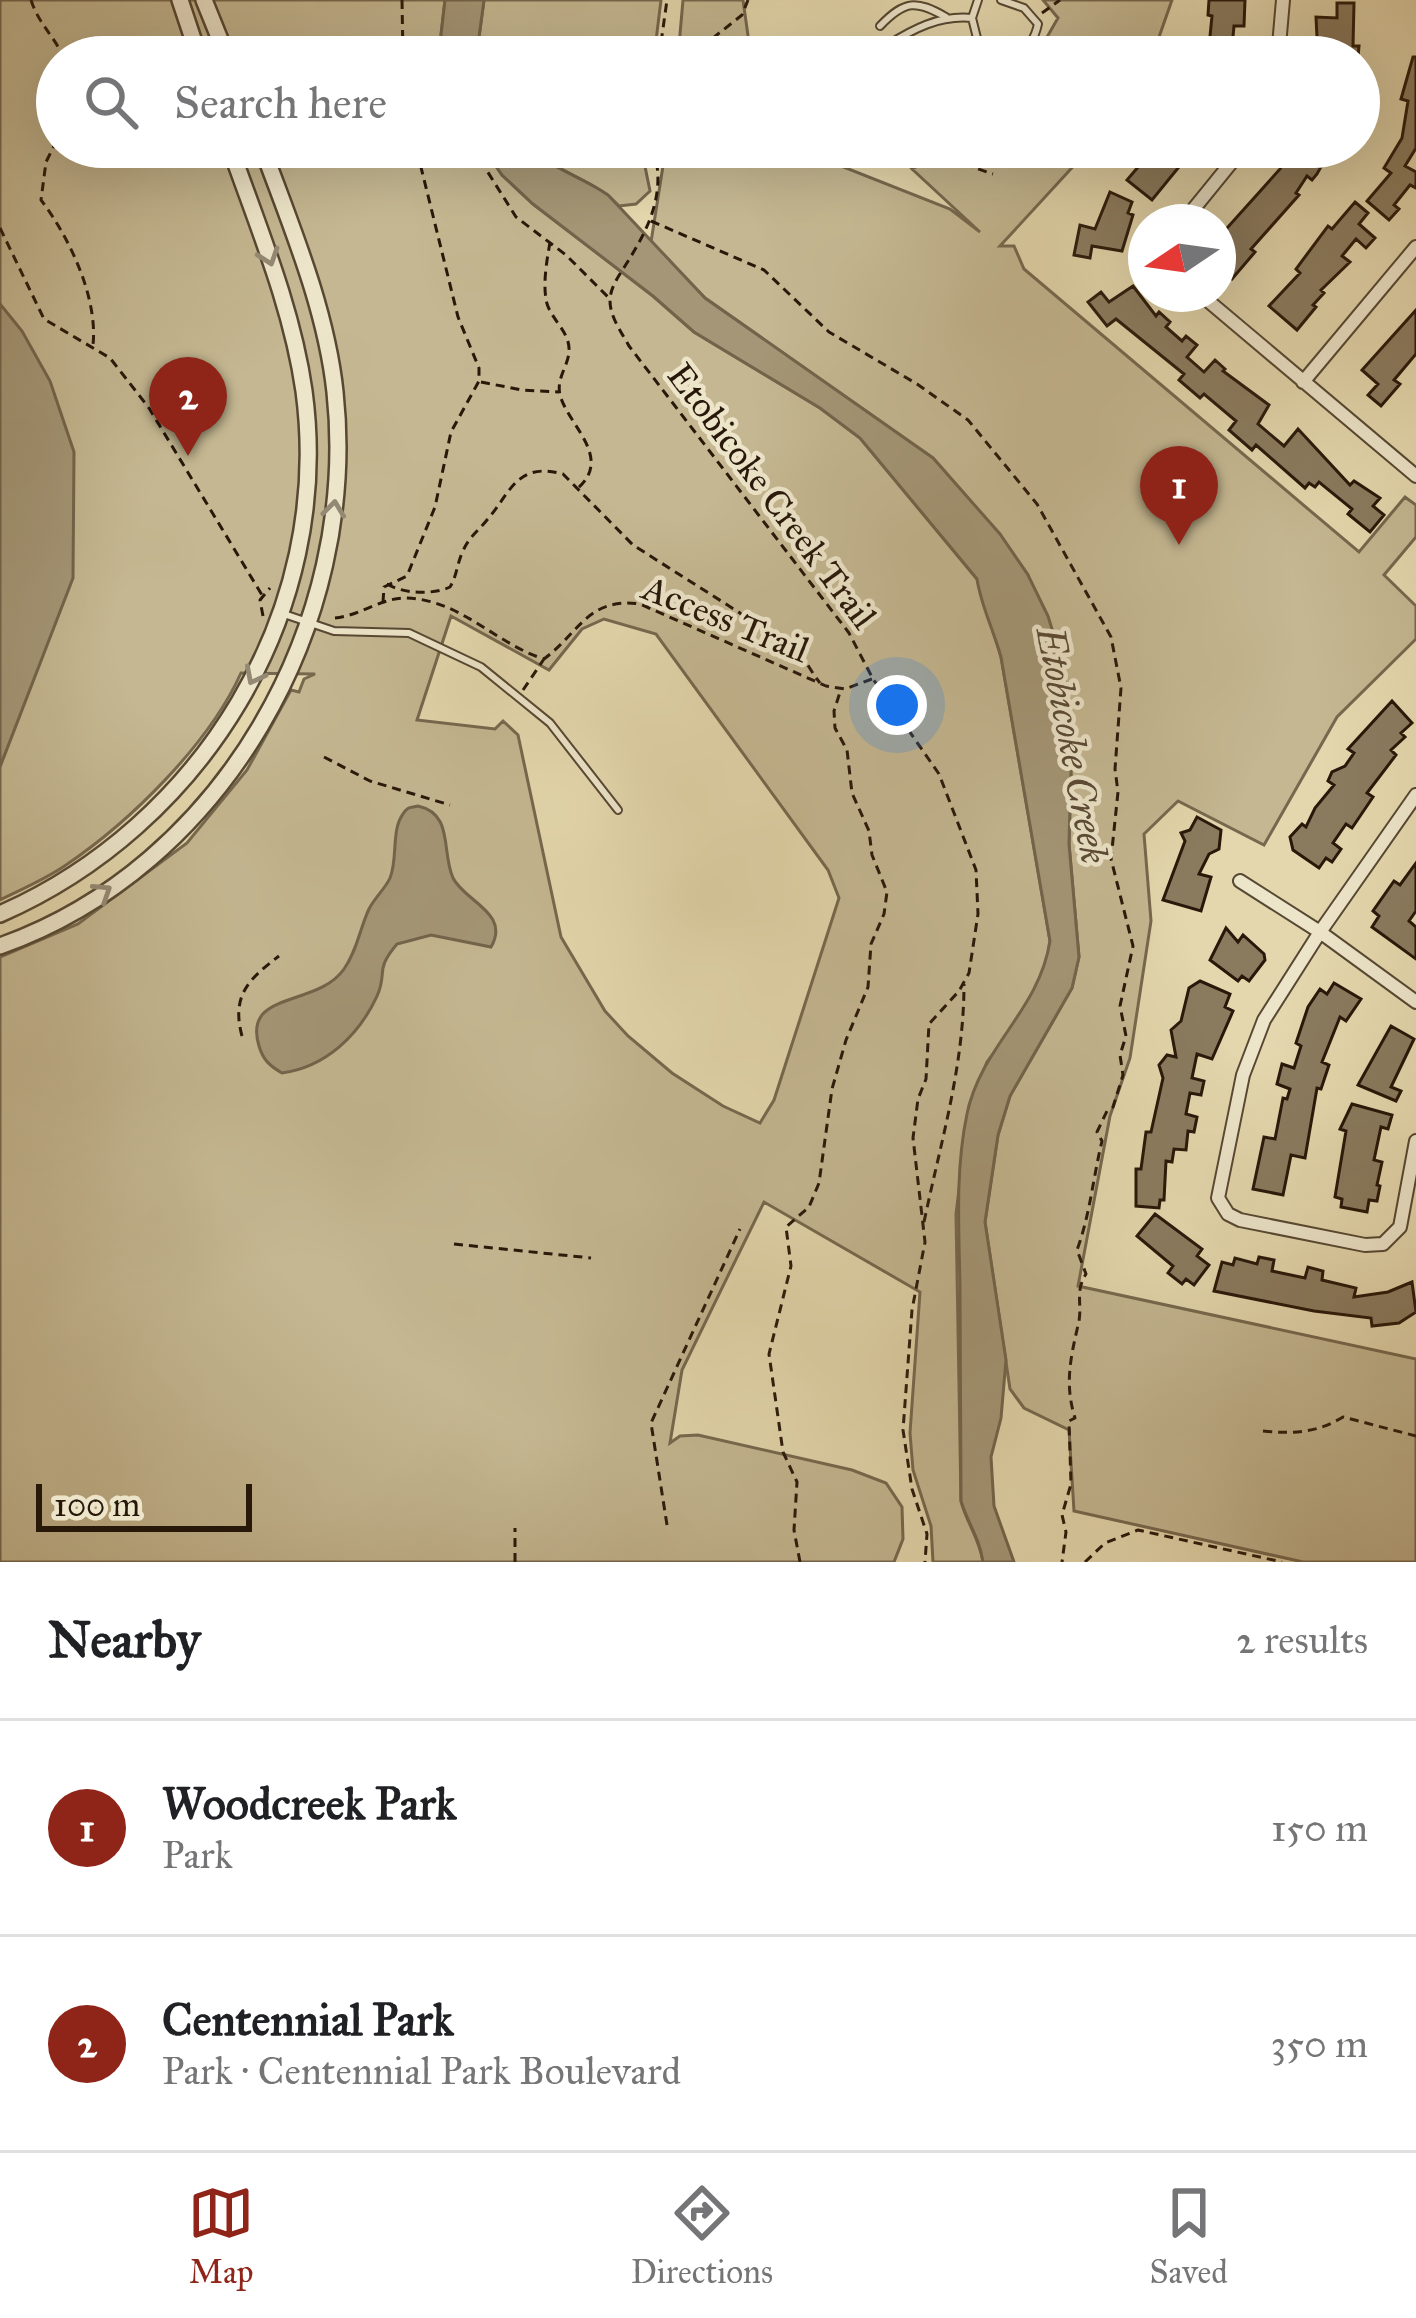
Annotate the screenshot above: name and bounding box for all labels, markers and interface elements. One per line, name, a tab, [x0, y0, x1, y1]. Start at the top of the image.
search box	[36, 36, 1380, 168]
icon: search	[78, 69, 144, 135]
text: Search here	[174, 75, 387, 130]
north arrow	[1128, 204, 1236, 312]
one-way arrow	[255, 246, 279, 267]
street label: Etobicoke Creek Trail	[658, 355, 886, 638]
pin: 2	[149, 357, 227, 456]
pin: 1	[1140, 446, 1218, 545]
one-way arrow	[321, 499, 347, 519]
street label: Access Trail	[635, 565, 816, 672]
water label: Etobicoke Creek	[1025, 621, 1119, 868]
one-way arrow	[245, 664, 269, 685]
your location	[867, 675, 927, 735]
one-way arrow	[90, 884, 112, 906]
scale bar	[36, 1478, 252, 1531]
text: 100 m	[54, 1485, 140, 1525]
text: Nearby	[48, 1609, 200, 1671]
text: 2 results	[1236, 1616, 1368, 1664]
text: Woodcreek Park	[162, 1776, 456, 1831]
text: 1	[79, 1804, 95, 1852]
text: 150 m	[1271, 1804, 1368, 1852]
text: Park	[162, 1831, 233, 1879]
text: Centennial Park	[162, 1992, 454, 2047]
text: 2	[77, 2020, 97, 2068]
text: 350 m	[1270, 2020, 1368, 2068]
text: Park · Centennial Park Boulevard	[162, 2047, 681, 2095]
tab: Map	[188, 2180, 254, 2292]
tab: Directions	[631, 2180, 773, 2292]
tab: Saved	[1149, 2180, 1228, 2292]

